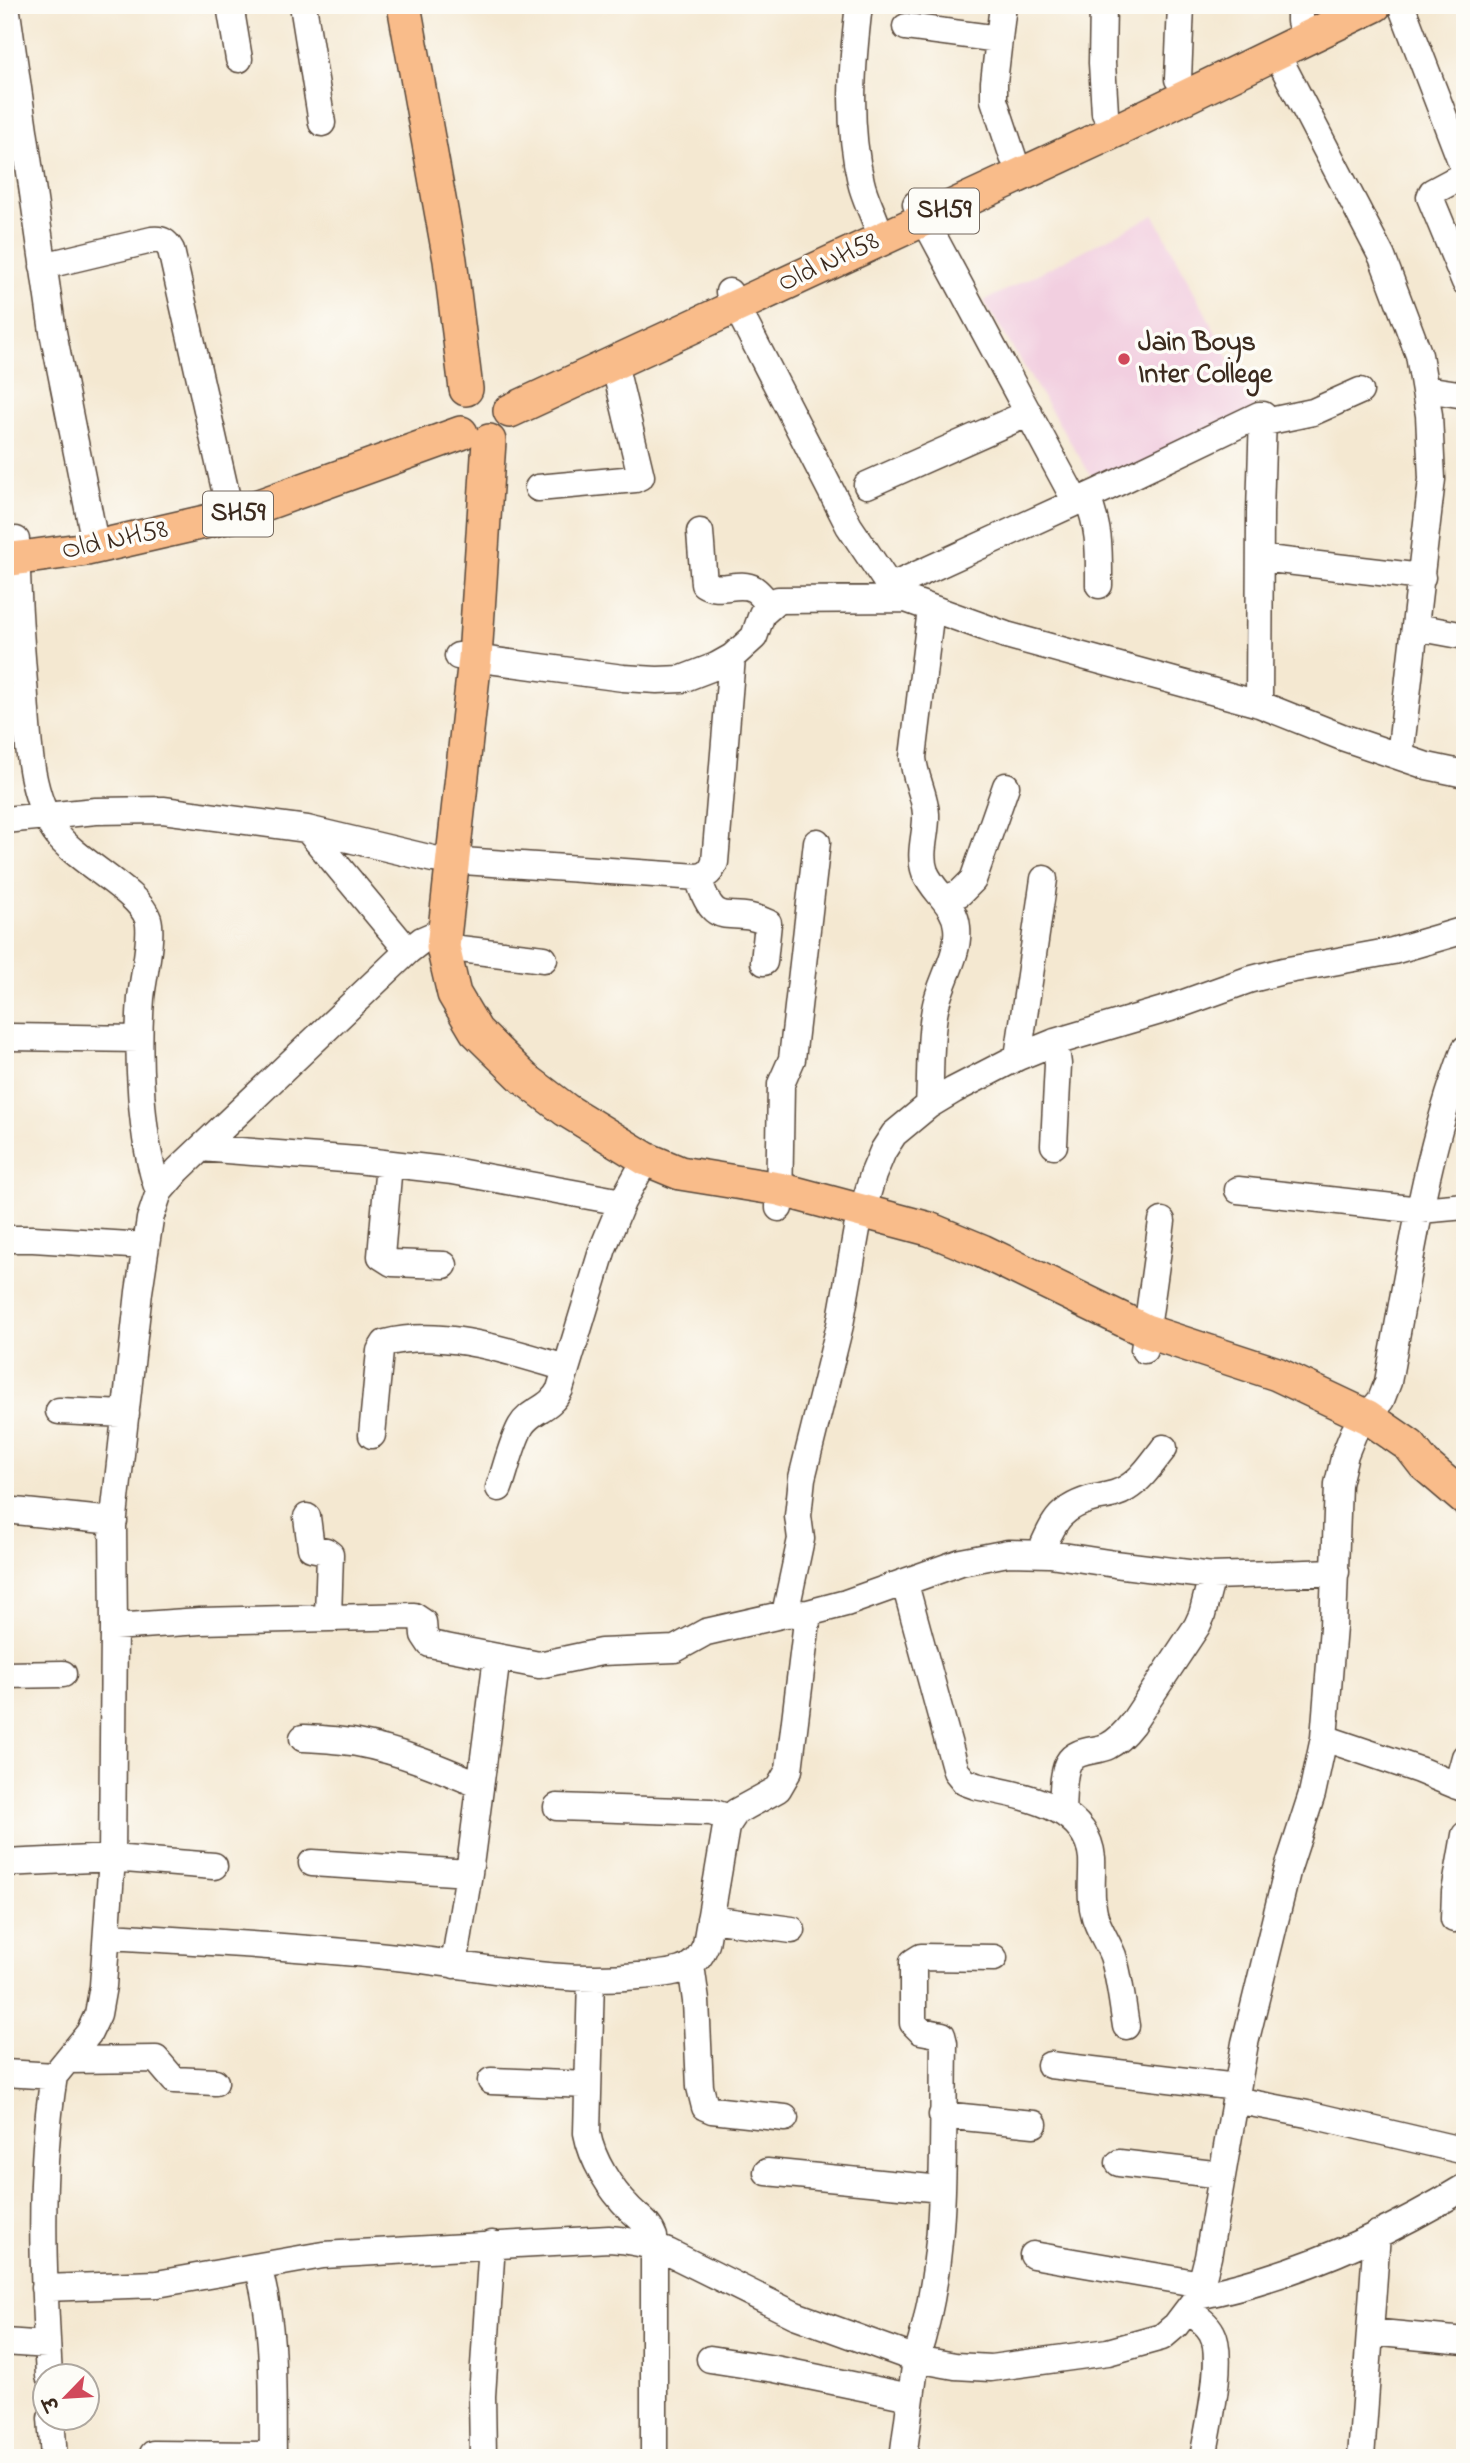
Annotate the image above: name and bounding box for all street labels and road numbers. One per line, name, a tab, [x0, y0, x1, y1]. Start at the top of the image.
road number: SH59	[909, 188, 979, 233]
street label: Old NH58	[772, 222, 886, 304]
road number: SH59	[203, 492, 273, 536]
street label: Old NH58	[58, 510, 172, 572]

